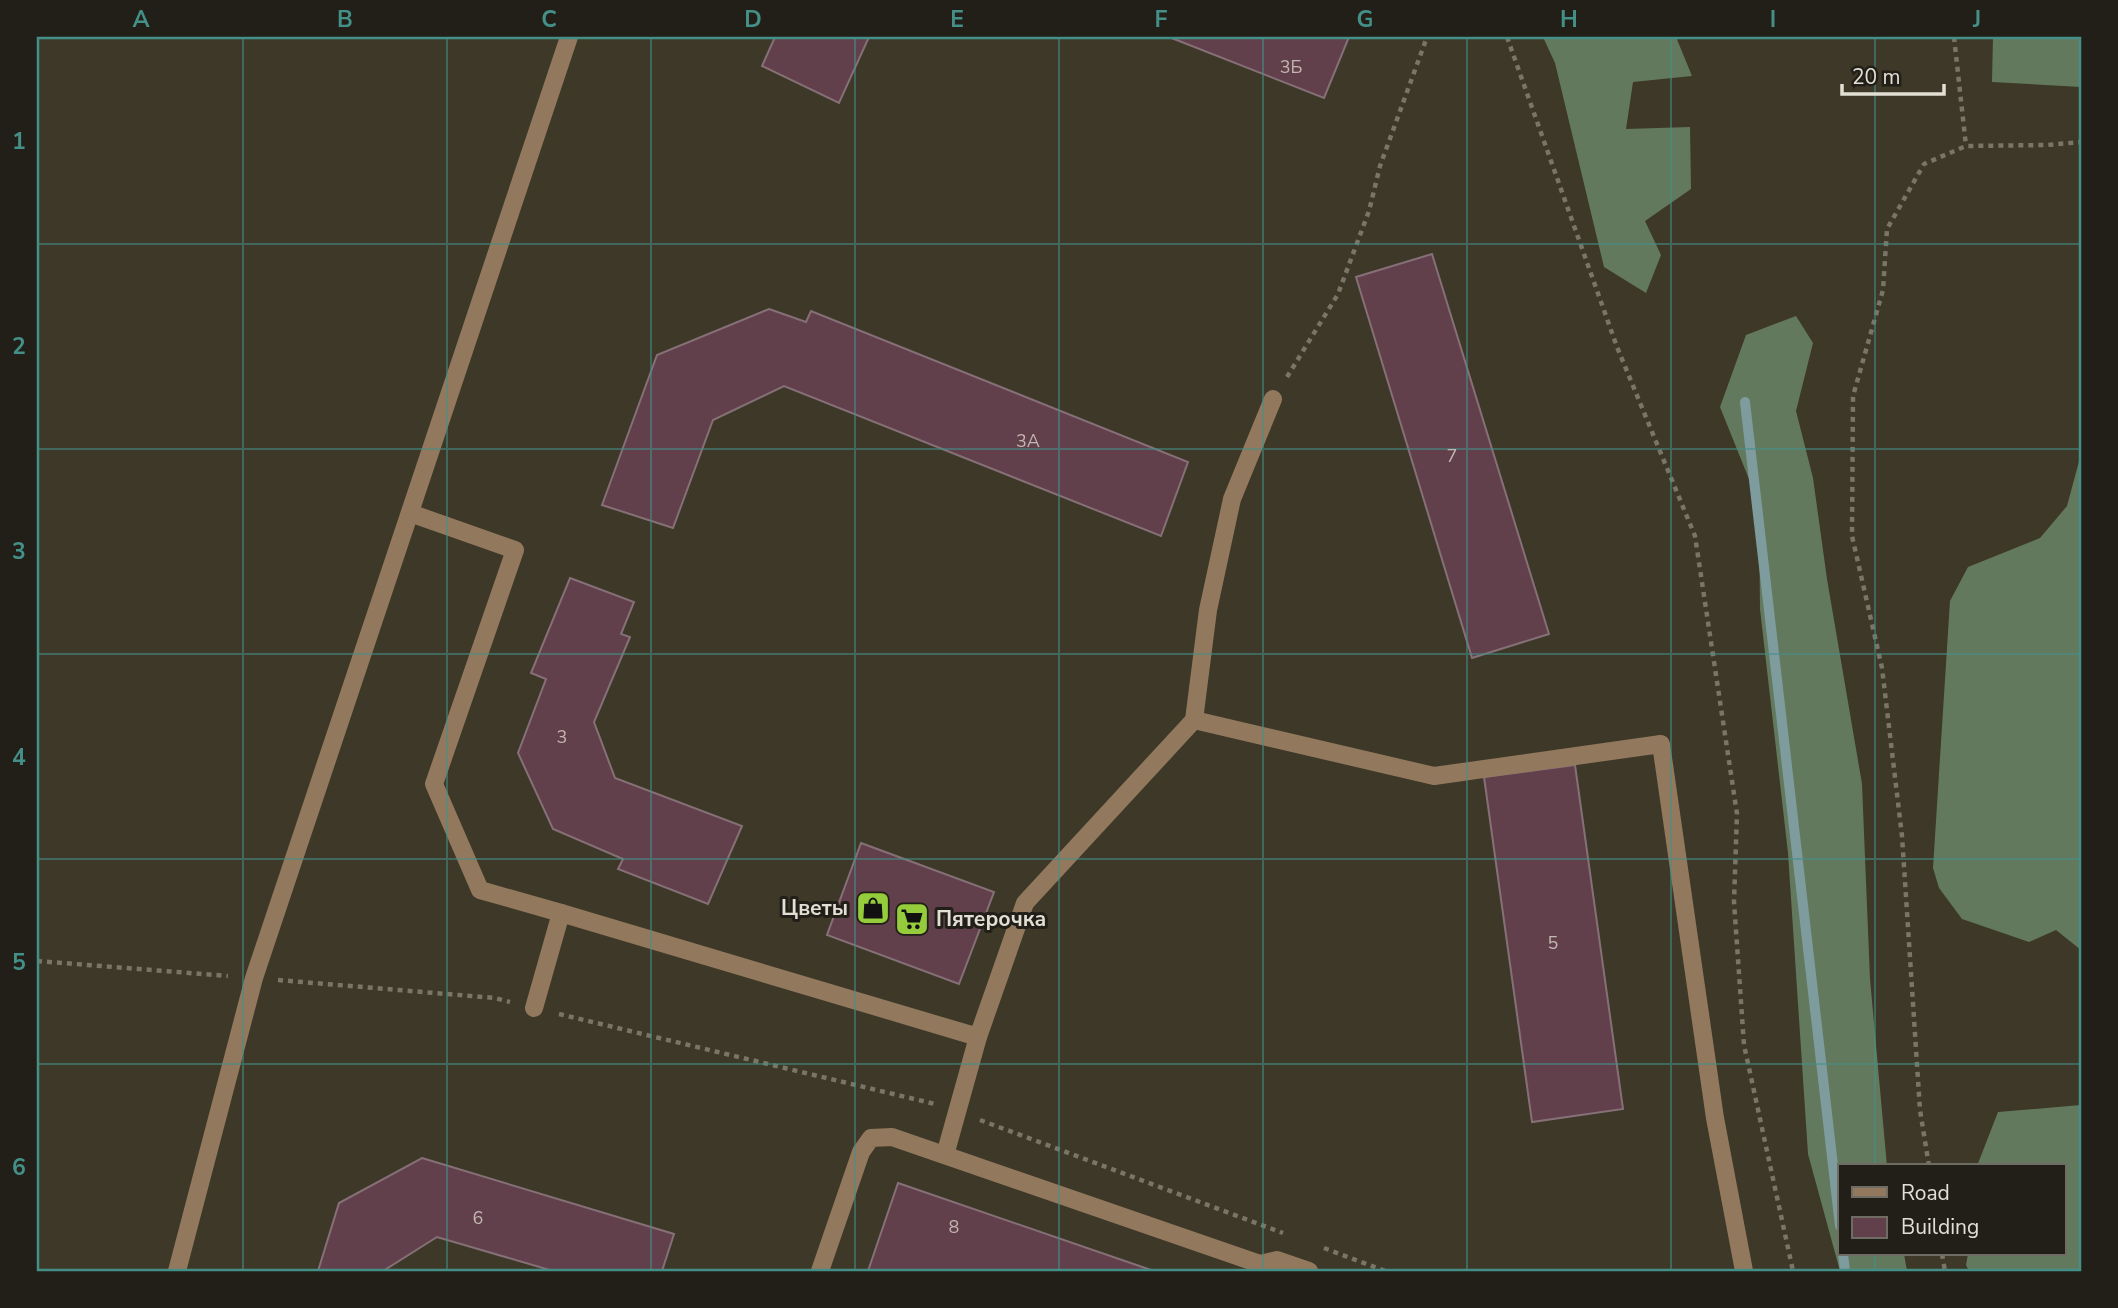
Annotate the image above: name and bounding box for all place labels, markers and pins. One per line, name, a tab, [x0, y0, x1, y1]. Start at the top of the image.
shop icon: Цветы	[854, 889, 892, 927]
place label: Цветы	[781, 894, 848, 922]
supermarket icon: Пятерочка	[893, 900, 931, 938]
place label: Пятерочка	[936, 905, 1046, 933]

